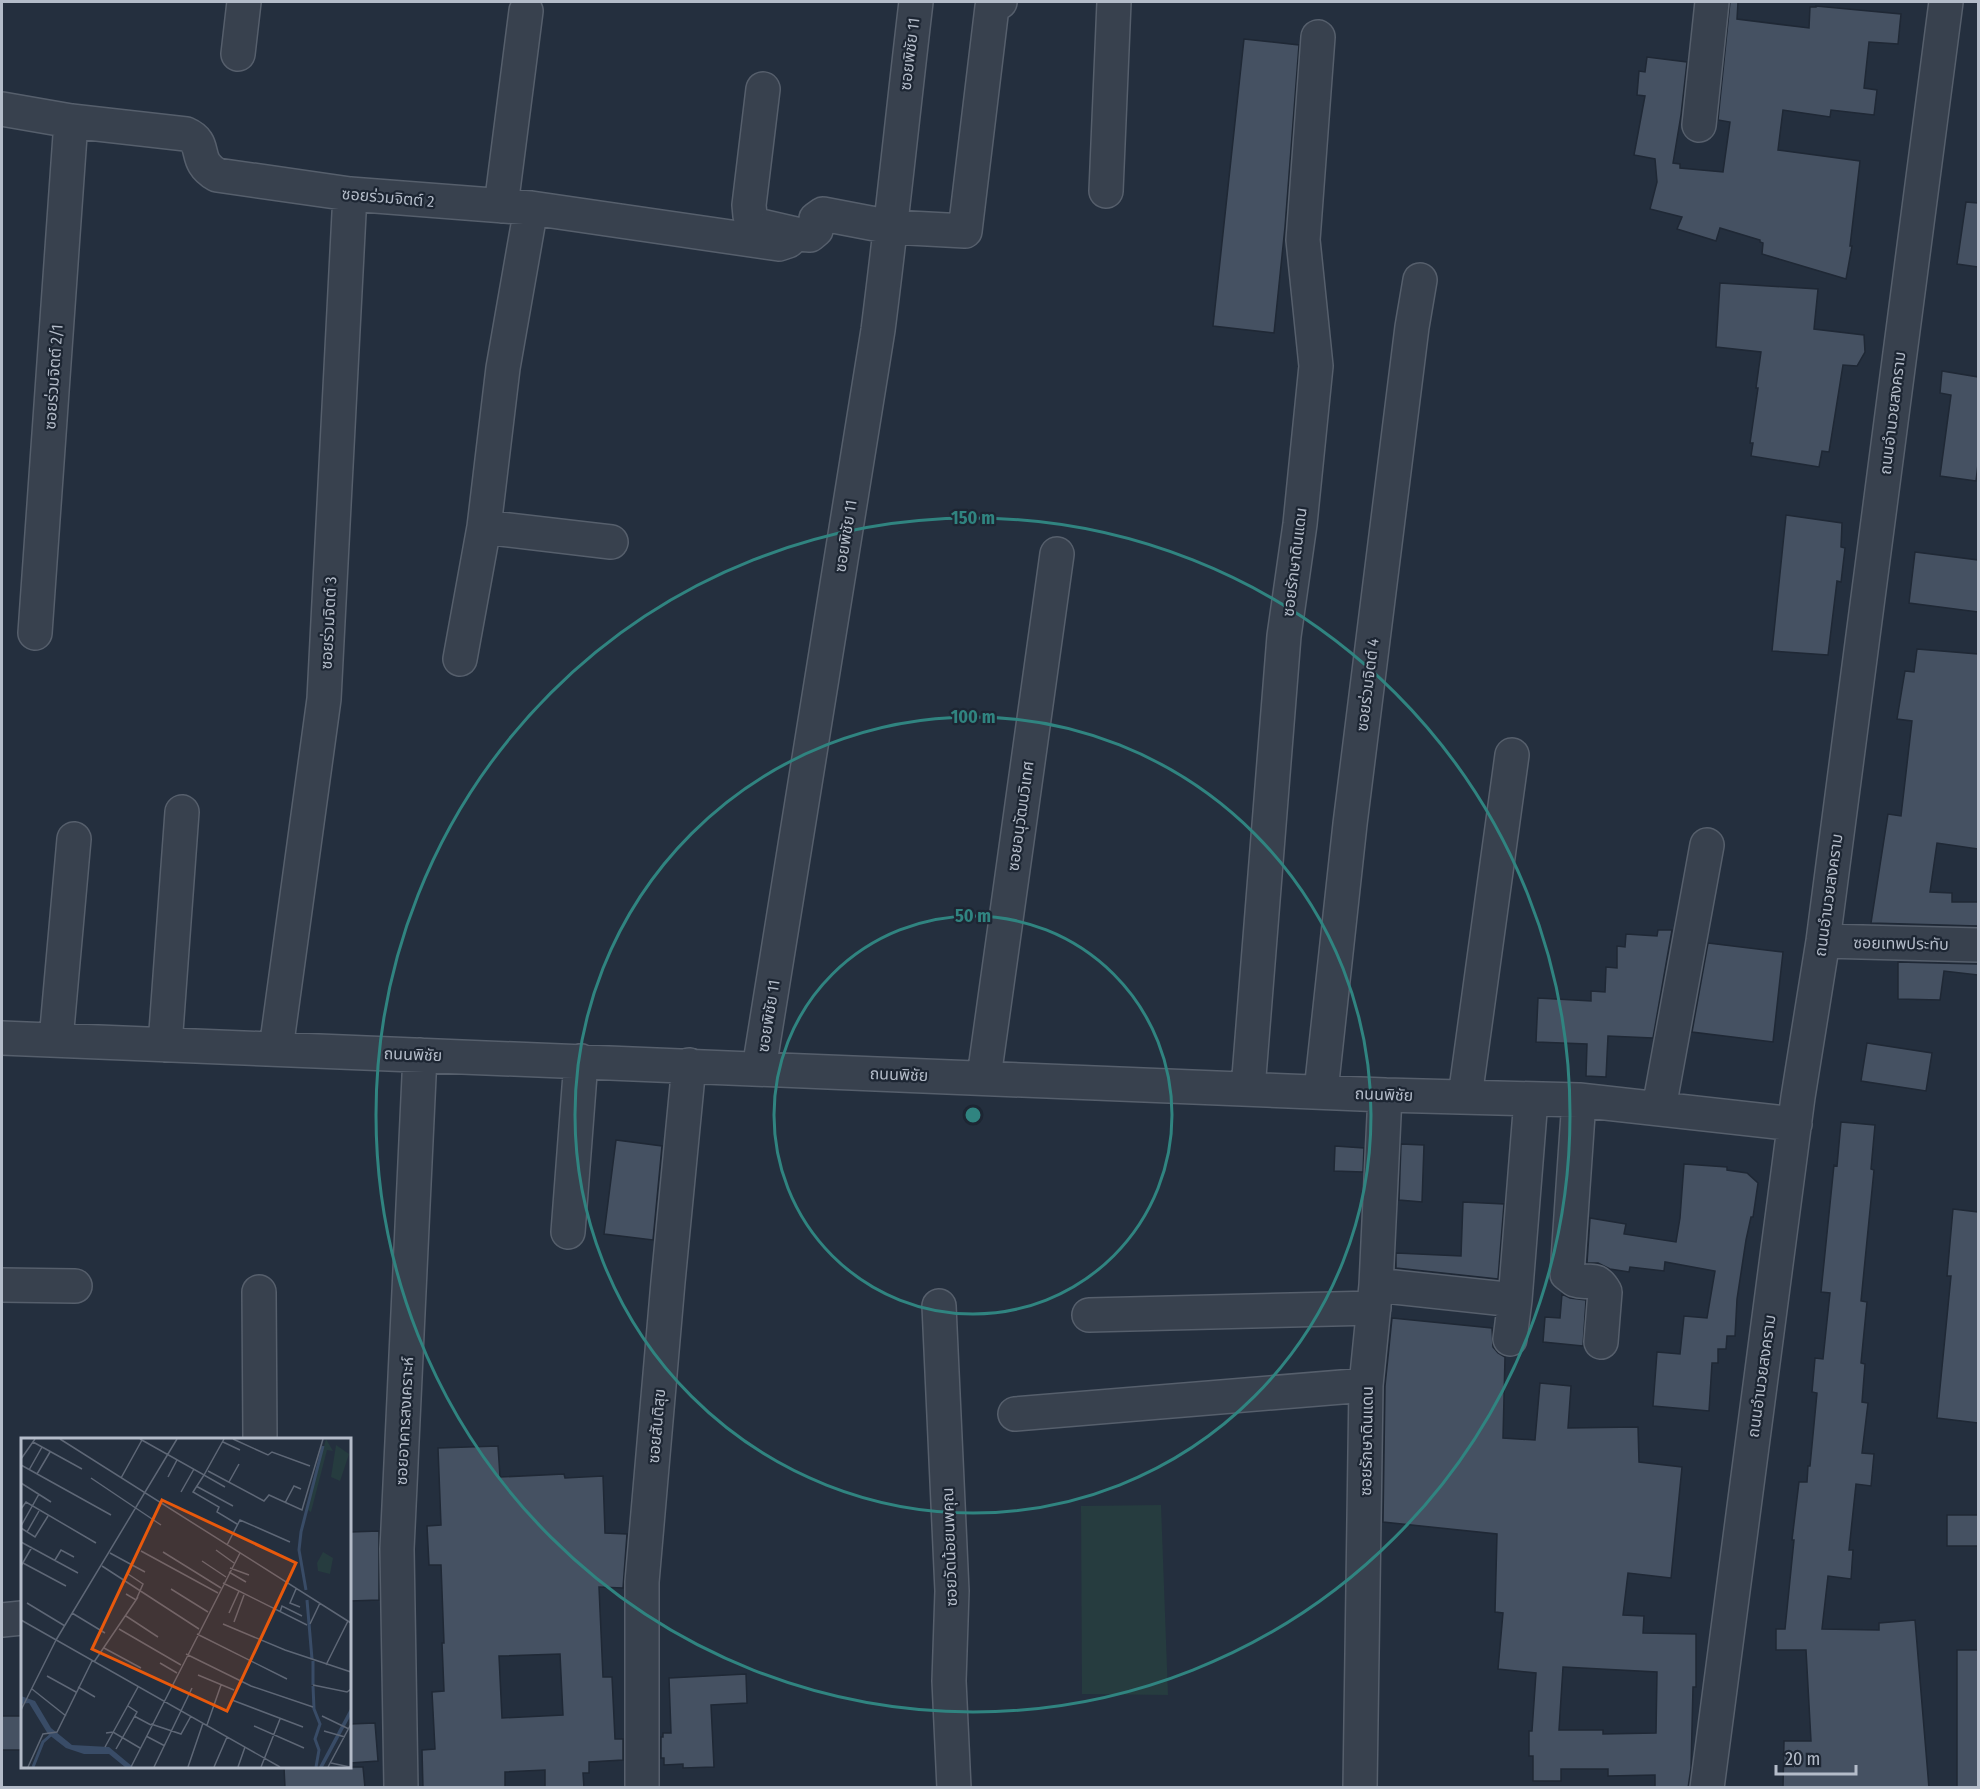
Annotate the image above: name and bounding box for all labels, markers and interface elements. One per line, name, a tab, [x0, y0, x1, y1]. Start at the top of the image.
street label: ซอยพิชัย 11	[896, 17, 923, 91]
street label: ซอยร่วมจิตต์ 2	[341, 184, 435, 211]
street label: ซอยร่วมจิตต์ 2/1	[40, 324, 67, 430]
street label: ถนนอำนวยสงคราม	[1876, 350, 1909, 476]
street label: ซอยพิชัย 11	[830, 499, 861, 574]
street label: ซอยรักษาดินแดน	[1278, 506, 1311, 618]
text: 150 m	[951, 507, 995, 529]
street label: ซอยร่วมจิตต์ 3	[317, 576, 340, 670]
street label: ซอยร่วมจิตต์ 4	[1352, 637, 1383, 733]
text: 100 m	[951, 706, 995, 728]
street label: ซอยอนุวัฒนวิเทศ	[1003, 760, 1038, 872]
street label: ถนนอำนวยสงคราม	[1810, 832, 1847, 958]
text: 50 m	[955, 905, 991, 927]
street label: ซอยเทพประทับ	[1853, 933, 1949, 954]
street label: ซอยพิชัย 11	[753, 979, 784, 1054]
street label: ถนนพิชัย	[383, 1044, 443, 1065]
street label: ถนนพิชัย	[869, 1064, 929, 1085]
street label: ถนนพิชัย	[1354, 1084, 1414, 1105]
centre of rings	[963, 1105, 983, 1125]
street label: ถนนอำนวยสงคราม	[1743, 1313, 1780, 1439]
street label: ซอยอาคารสงเคราะห์	[392, 1356, 417, 1486]
street label: ซอยรักษาดินแดน	[1356, 1386, 1377, 1496]
street label: ซอยสันติสุข	[644, 1388, 669, 1464]
inset map	[21, 1438, 351, 1768]
street label: ซอยวัดน้อยนพคุณ	[938, 1487, 961, 1607]
scale bar	[1776, 1738, 1856, 1776]
text: 20 m	[1785, 1748, 1820, 1770]

